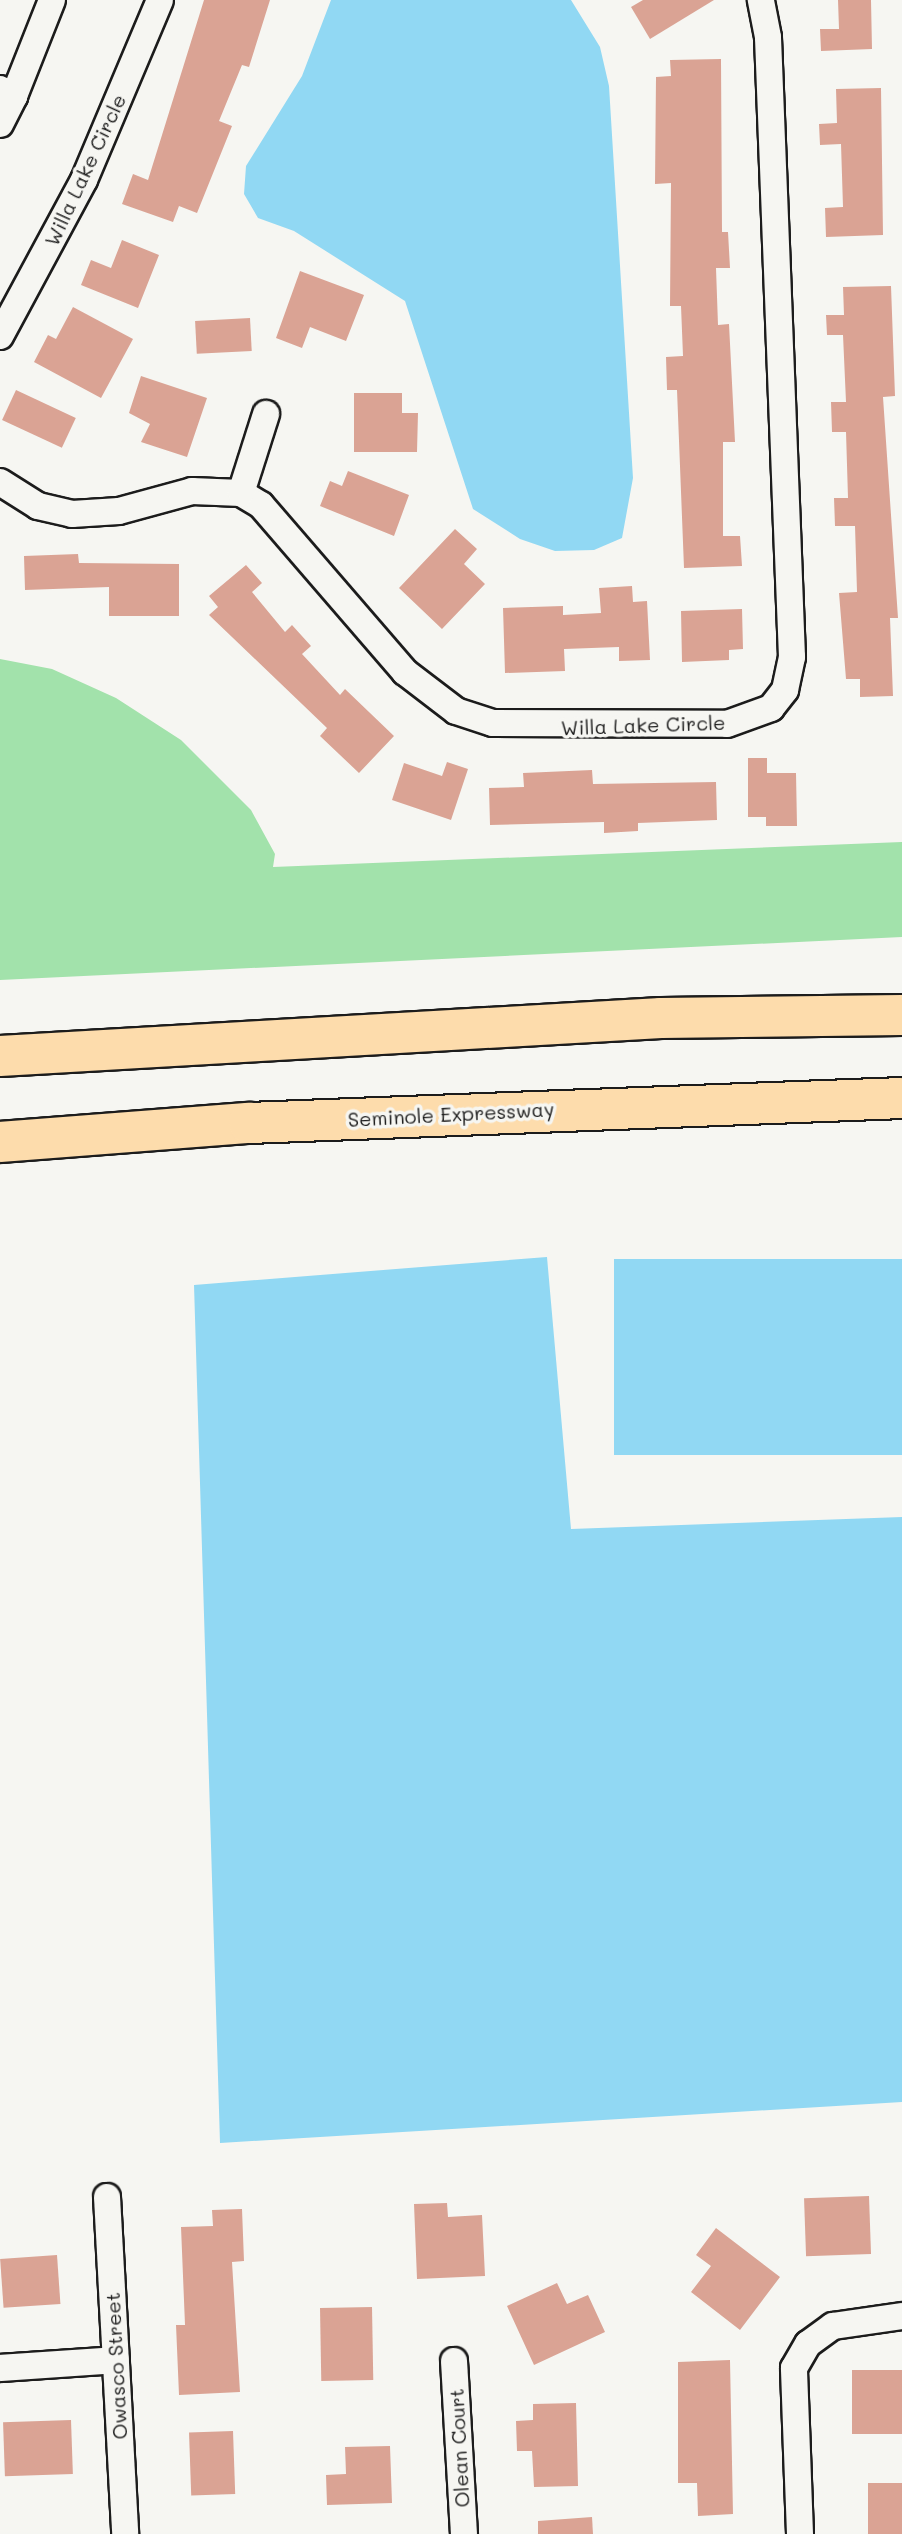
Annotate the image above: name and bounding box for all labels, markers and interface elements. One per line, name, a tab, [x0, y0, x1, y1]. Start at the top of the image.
street label: Willa Lake Circle	[39, 90, 131, 250]
street label: Willa Lake Circle	[560, 710, 726, 740]
street label: Seminole Expressway	[347, 1097, 555, 1131]
street label: Owasco Street	[100, 2292, 132, 2440]
street label: Olean Court	[444, 2388, 474, 2508]

